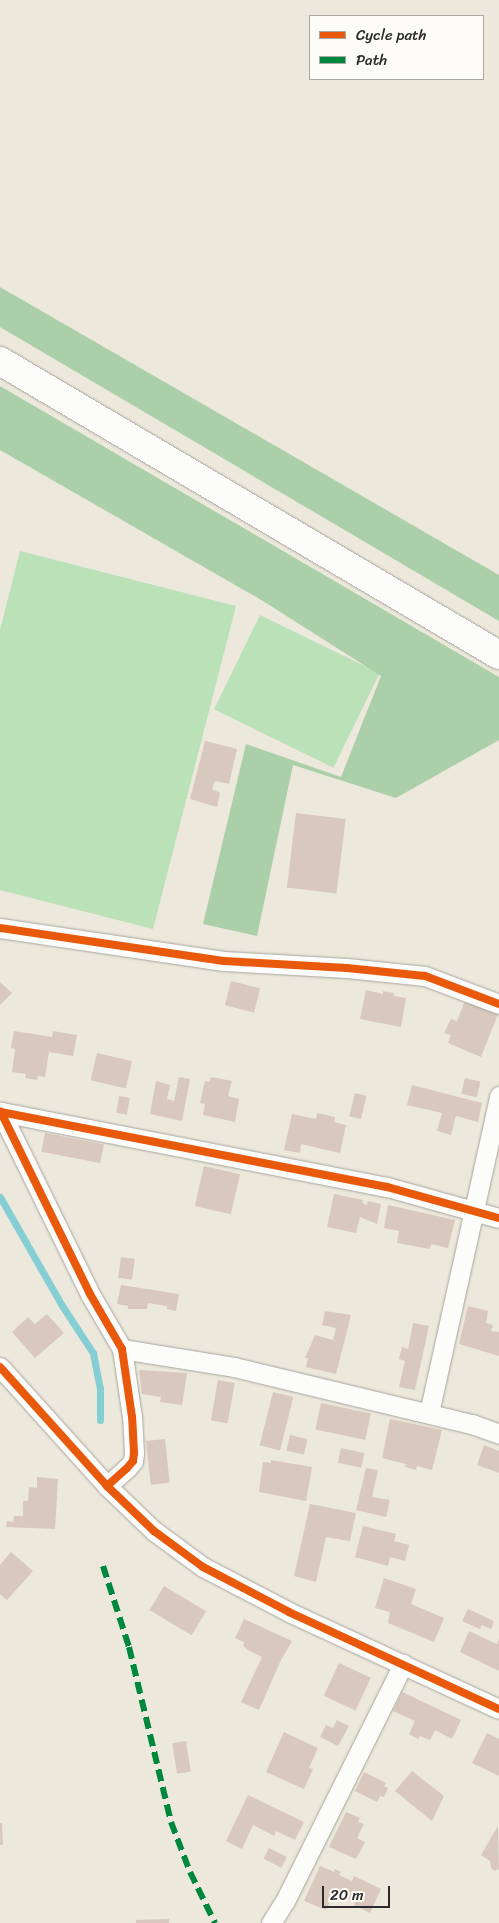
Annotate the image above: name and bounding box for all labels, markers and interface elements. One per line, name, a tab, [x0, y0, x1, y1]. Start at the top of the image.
legend	[309, 15, 484, 80]
text: Cycle path	[356, 22, 426, 48]
text: Path	[356, 47, 387, 73]
scale bar	[324, 1876, 392, 1908]
text: 20 m	[330, 1882, 364, 1908]

